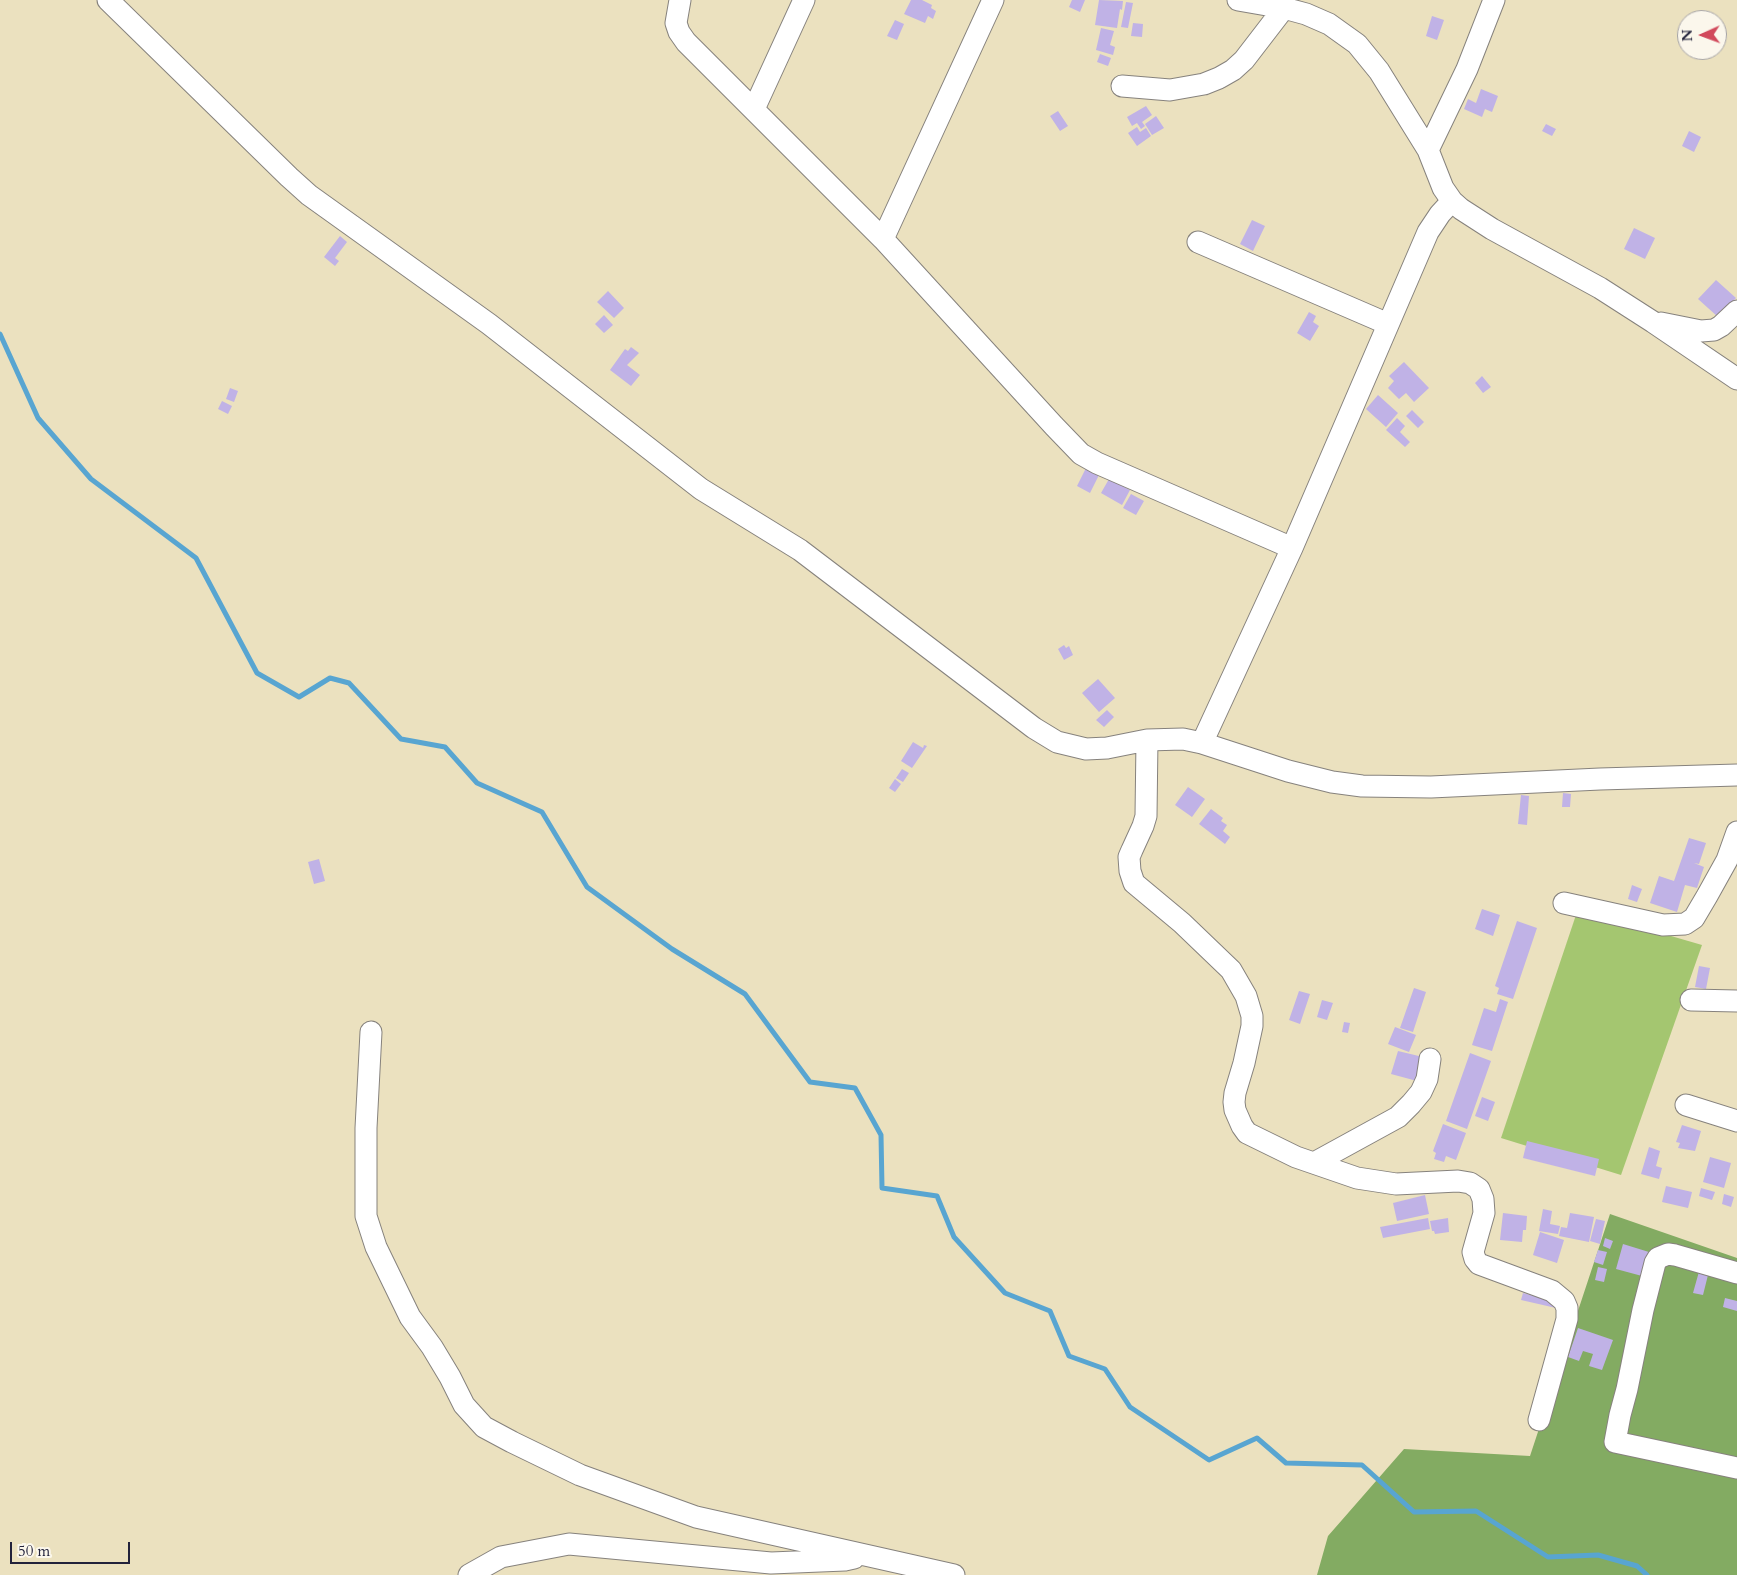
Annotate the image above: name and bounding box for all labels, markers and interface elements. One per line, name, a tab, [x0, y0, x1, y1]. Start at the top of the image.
north arrow	[1677, 10, 1727, 60]
text: N	[1678, 29, 1697, 42]
scale bar	[12, 1532, 132, 1564]
text: 50 m	[18, 1541, 50, 1561]

